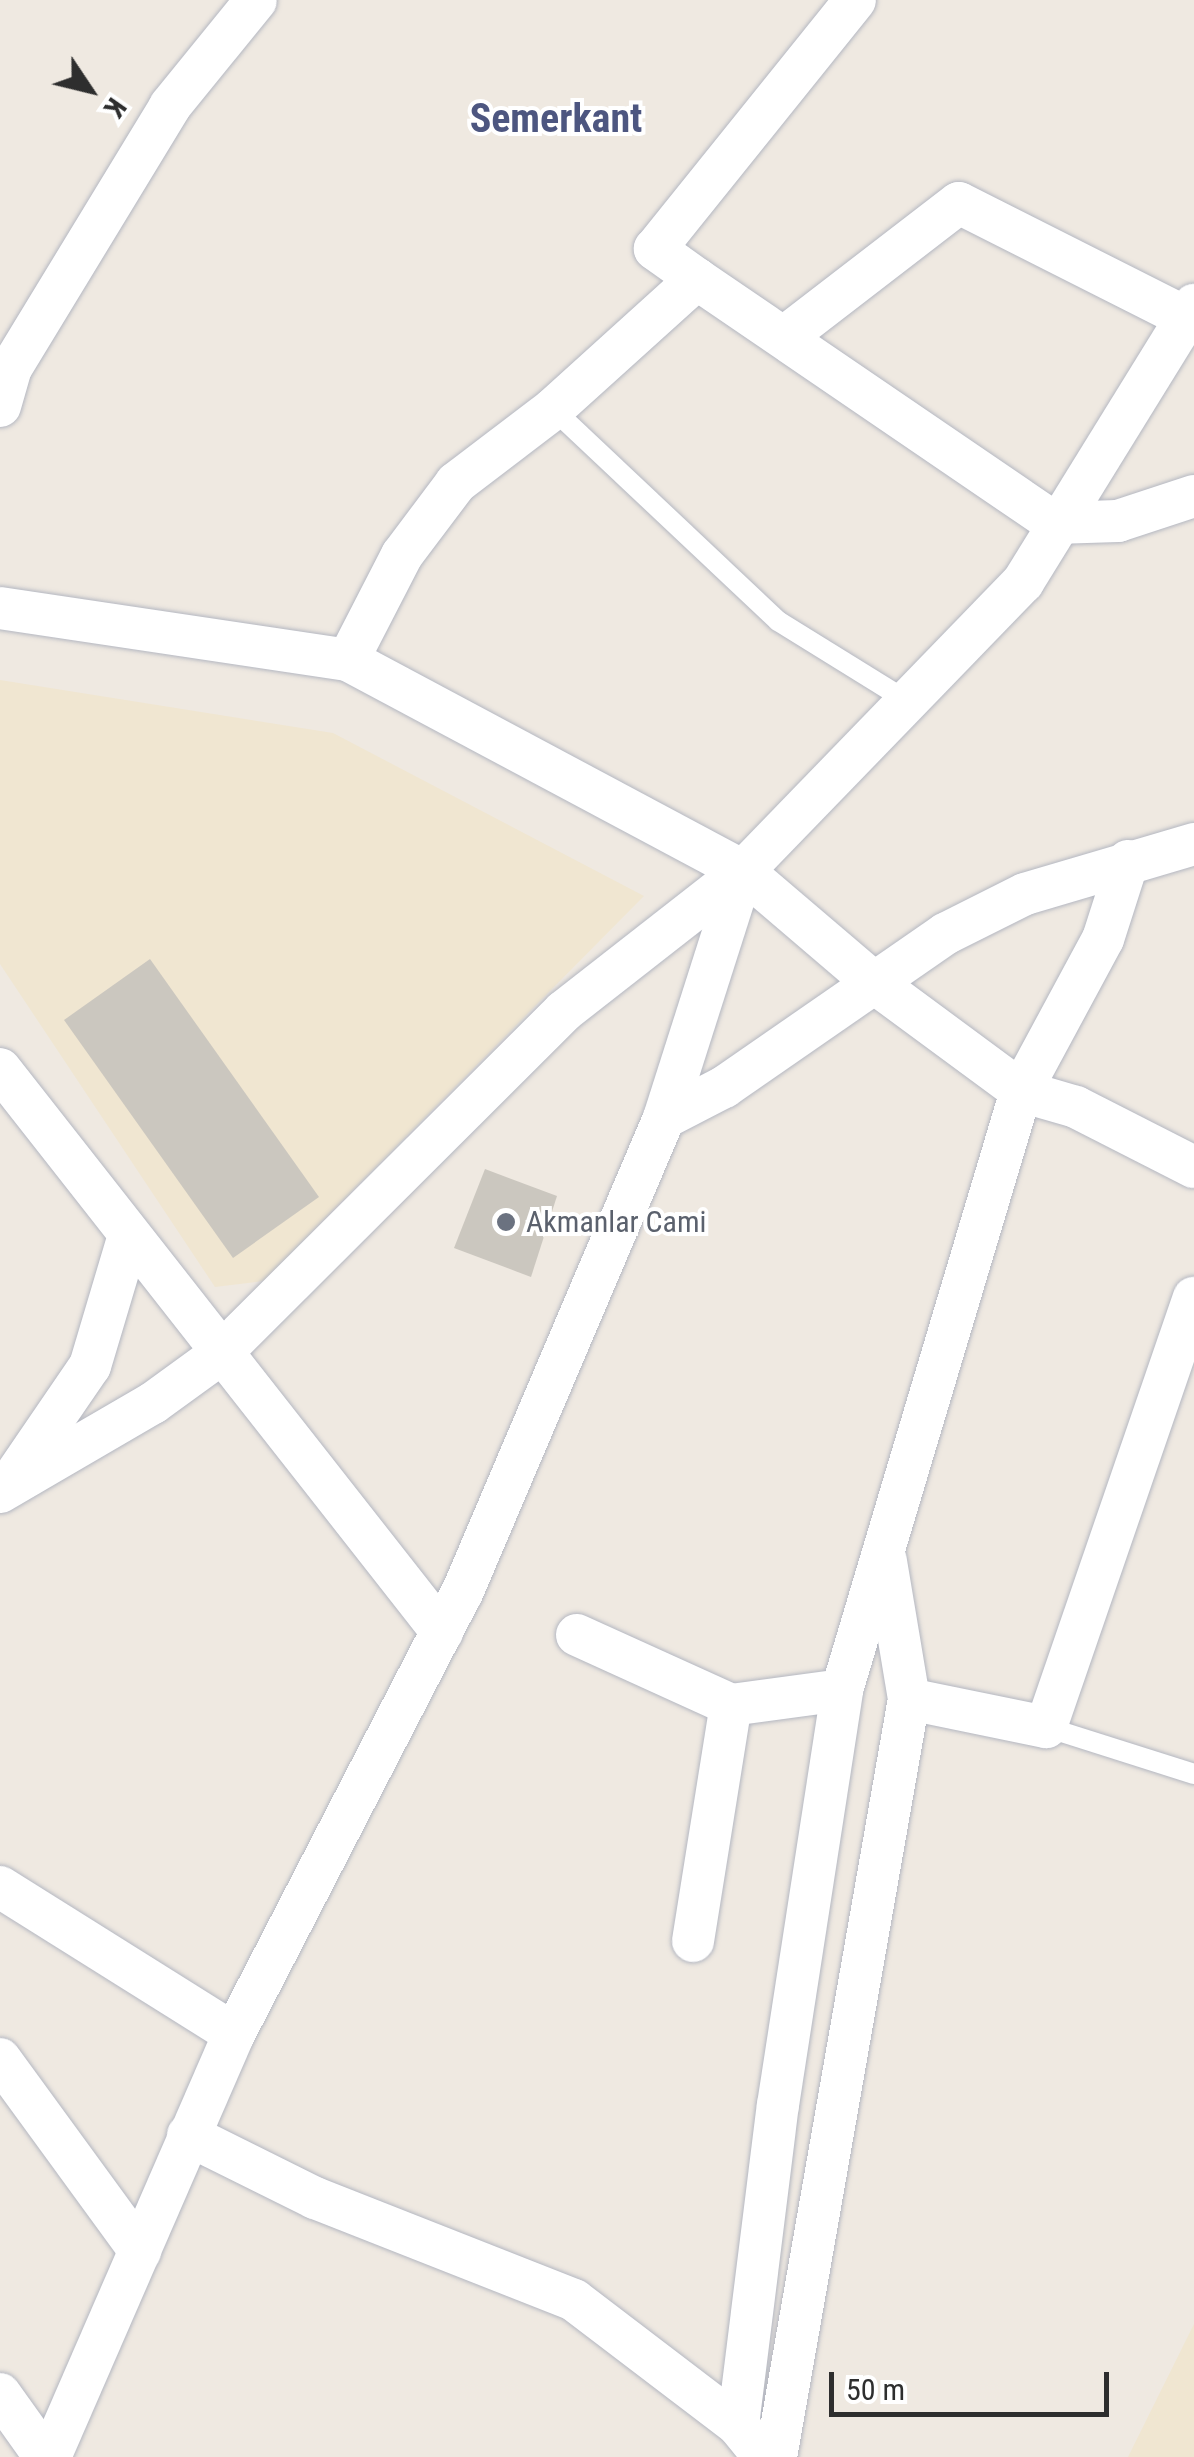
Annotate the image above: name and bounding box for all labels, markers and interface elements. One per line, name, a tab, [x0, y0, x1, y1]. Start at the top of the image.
north arrow	[40, 40, 140, 140]
text: K	[97, 92, 133, 123]
district label: Semerkant	[470, 95, 642, 143]
place label: Akmanlar Cami	[526, 1204, 706, 1240]
marker: Akmanlar Cami	[495, 1211, 517, 1233]
scale bar	[834, 2352, 1114, 2414]
text: 50 m	[846, 2372, 905, 2407]

